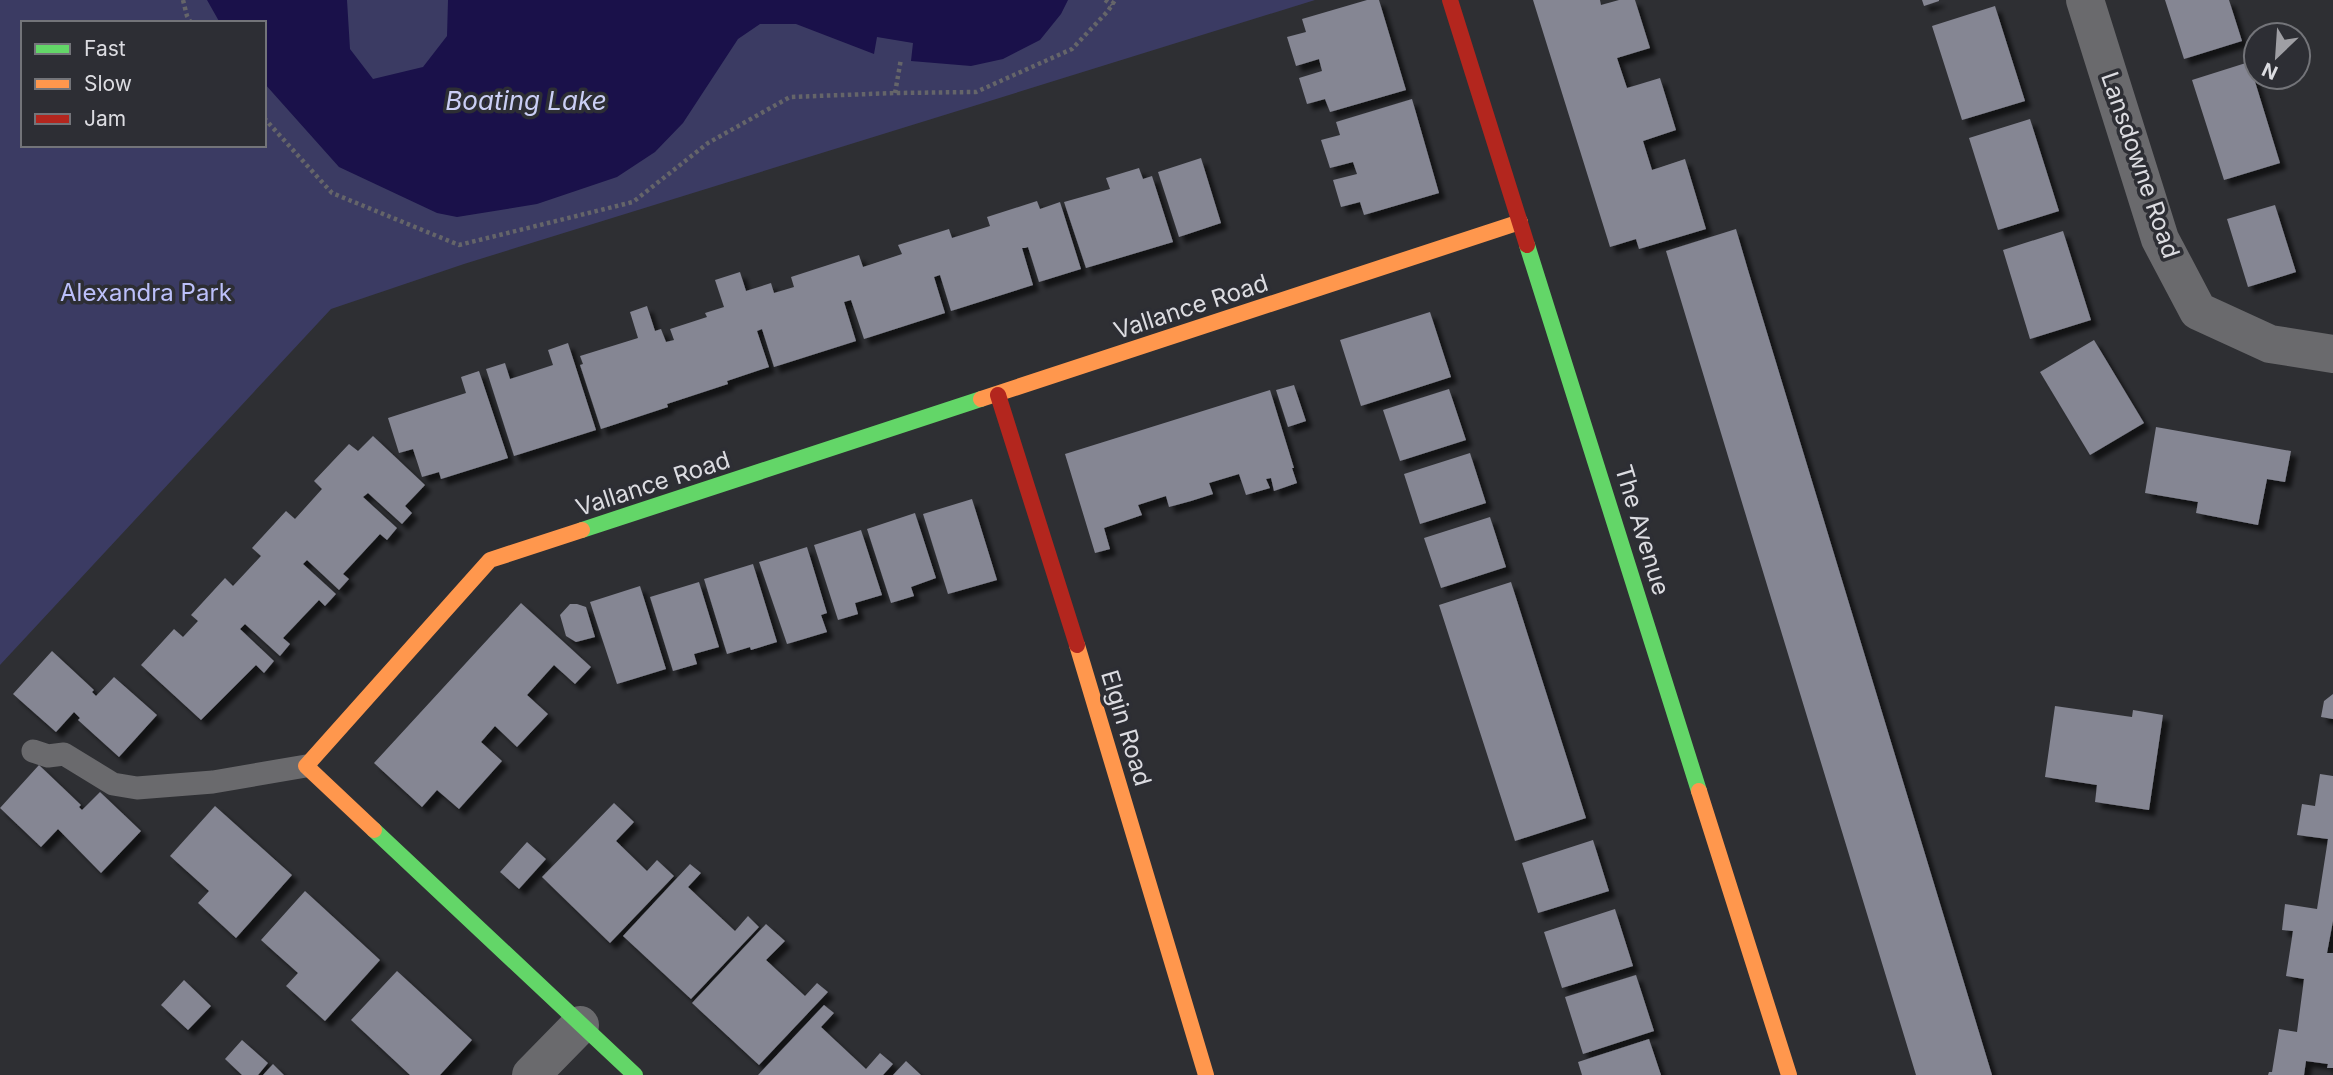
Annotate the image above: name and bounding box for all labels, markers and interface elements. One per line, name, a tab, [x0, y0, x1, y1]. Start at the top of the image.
legend	[21, 21, 266, 147]
north arrow	[2242, 21, 2312, 91]
text: Fast	[84, 36, 126, 61]
text: N	[2259, 57, 2281, 84]
street label: Lansdowne Road	[2095, 68, 2186, 262]
text: Slow	[84, 71, 132, 96]
water label: Boating Lake	[445, 85, 607, 116]
text: Jam	[84, 106, 126, 131]
street label: Vallance Road	[1110, 268, 1272, 345]
park label: Alexandra Park	[60, 278, 232, 307]
street label: Vallance Road	[572, 445, 734, 522]
street label: The Avenue	[1609, 461, 1676, 599]
street label: Elgin Road	[1095, 666, 1158, 789]

